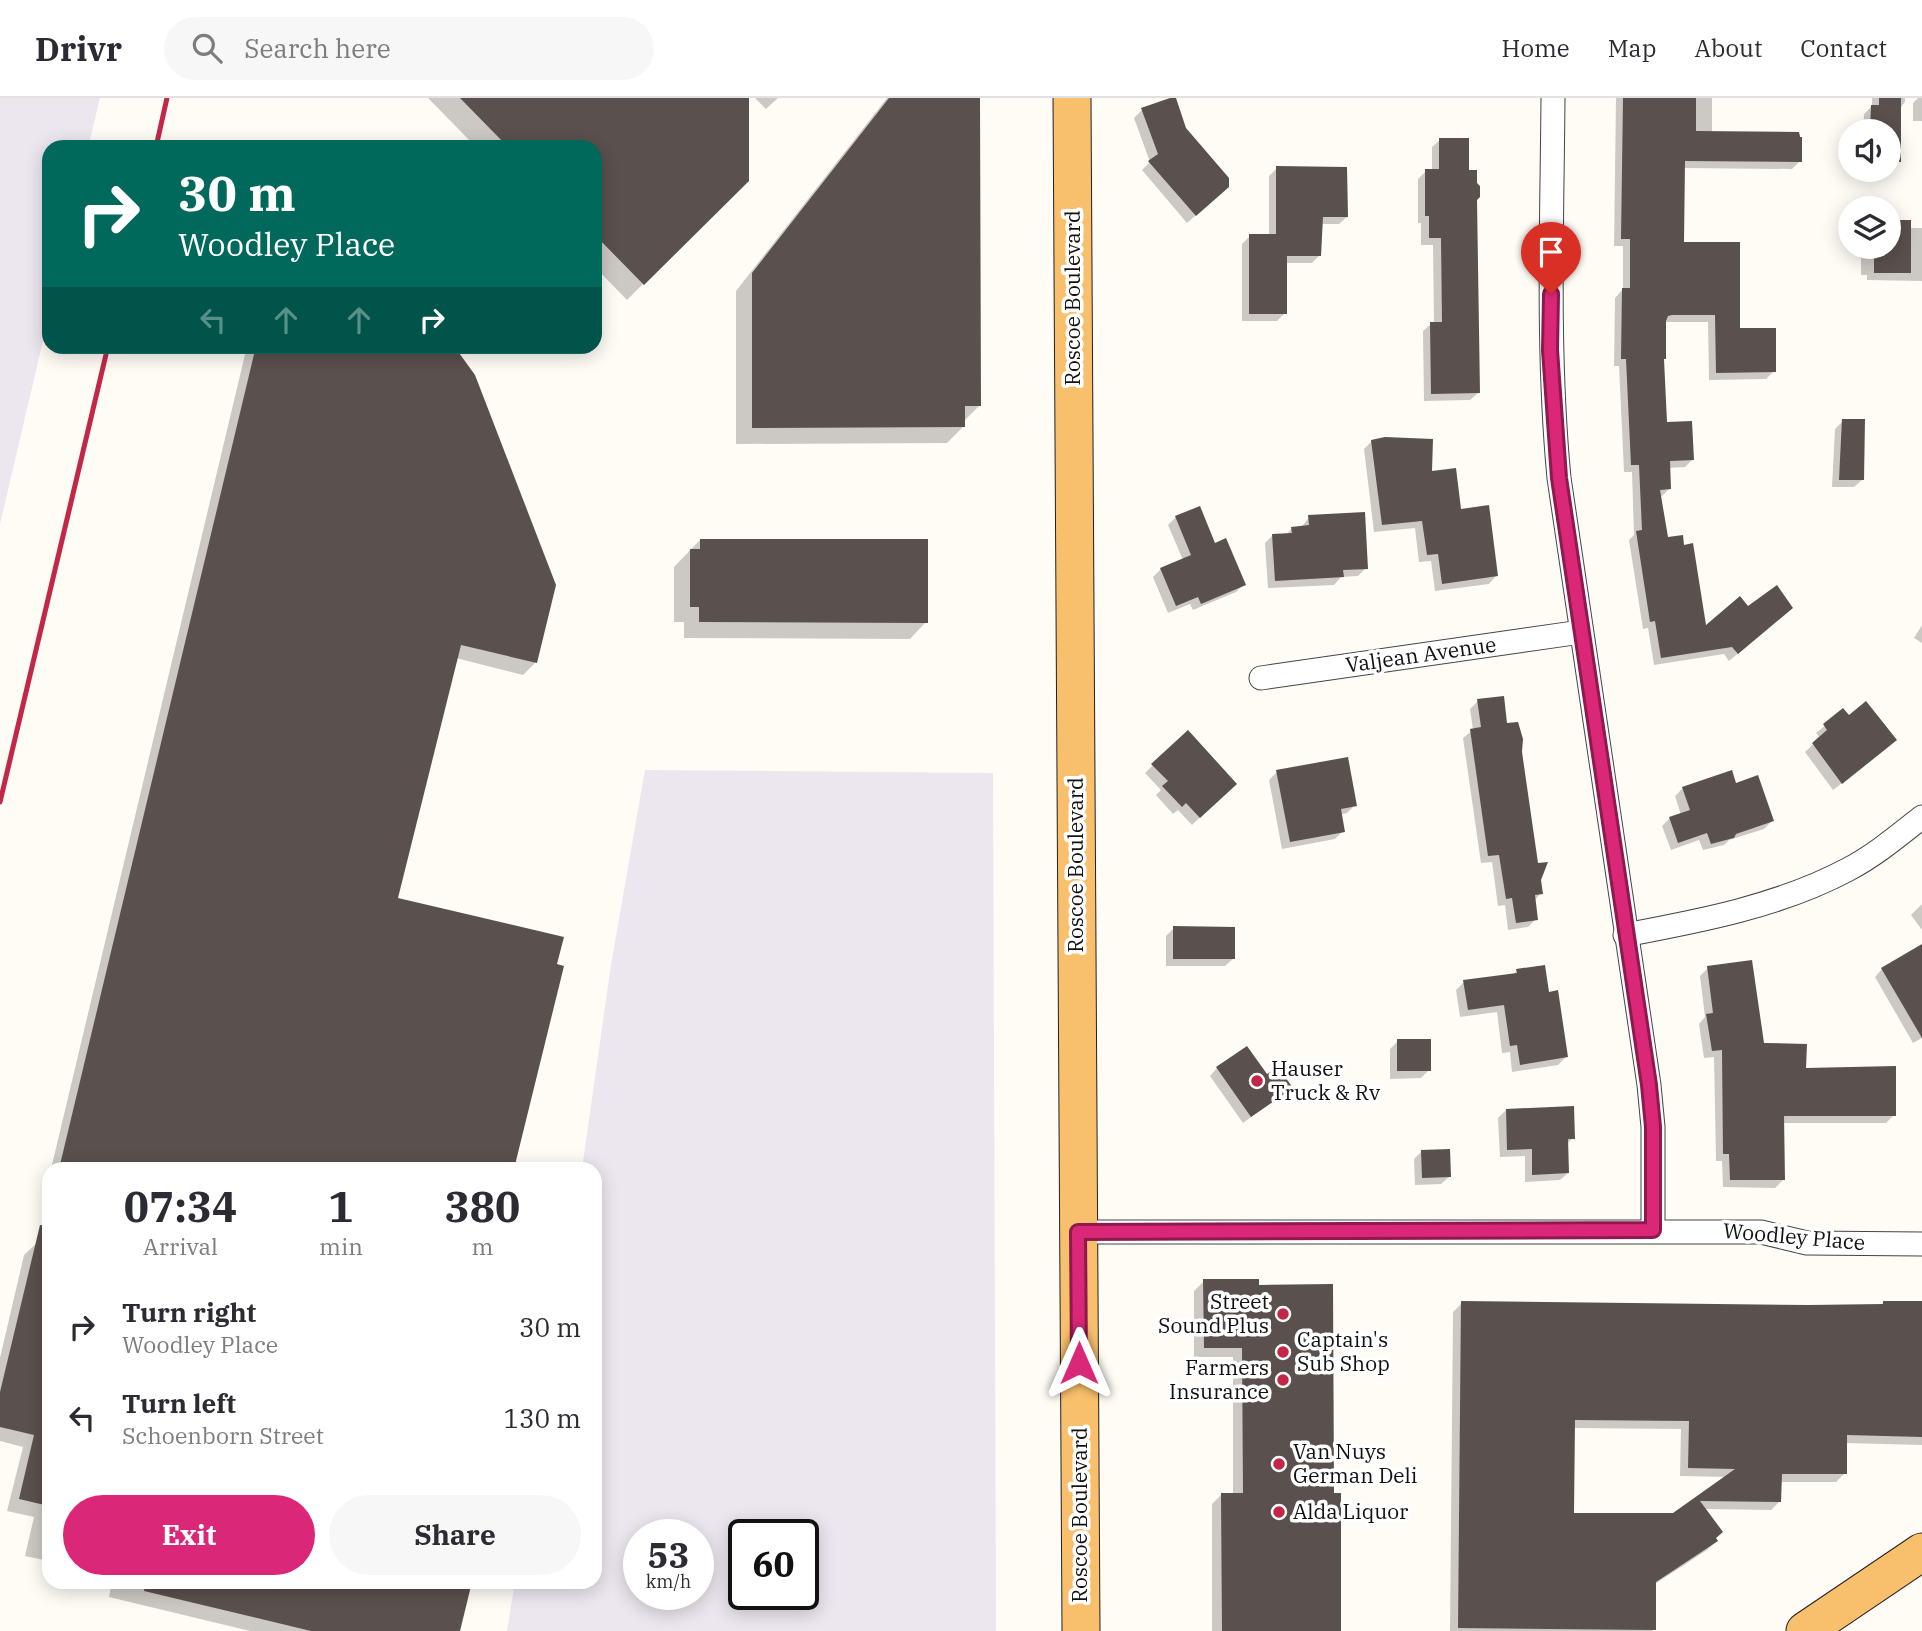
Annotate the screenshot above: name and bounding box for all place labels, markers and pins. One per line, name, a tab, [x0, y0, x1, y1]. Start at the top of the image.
pin	[1521, 222, 1581, 294]
place label: Hauser Truck & Rv	[1271, 1054, 1381, 1106]
marker: Hauser Truck & Rv	[1249, 1073, 1265, 1089]
place label: Street Sound Plus	[1158, 1287, 1269, 1339]
marker: Street Sound Plus	[1275, 1306, 1291, 1322]
place label: Captain's Sub Shop	[1297, 1325, 1390, 1377]
marker: Captain's Sub Shop	[1275, 1344, 1291, 1360]
place label: Farmers Insurance	[1169, 1353, 1269, 1405]
marker: Farmers Insurance	[1275, 1372, 1291, 1388]
place label: Van Nuys German Deli	[1293, 1437, 1417, 1489]
marker: Van Nuys German Deli	[1271, 1456, 1287, 1472]
place label: Alda Liquor	[1293, 1497, 1409, 1525]
marker: Alda Liquor	[1271, 1504, 1287, 1520]

